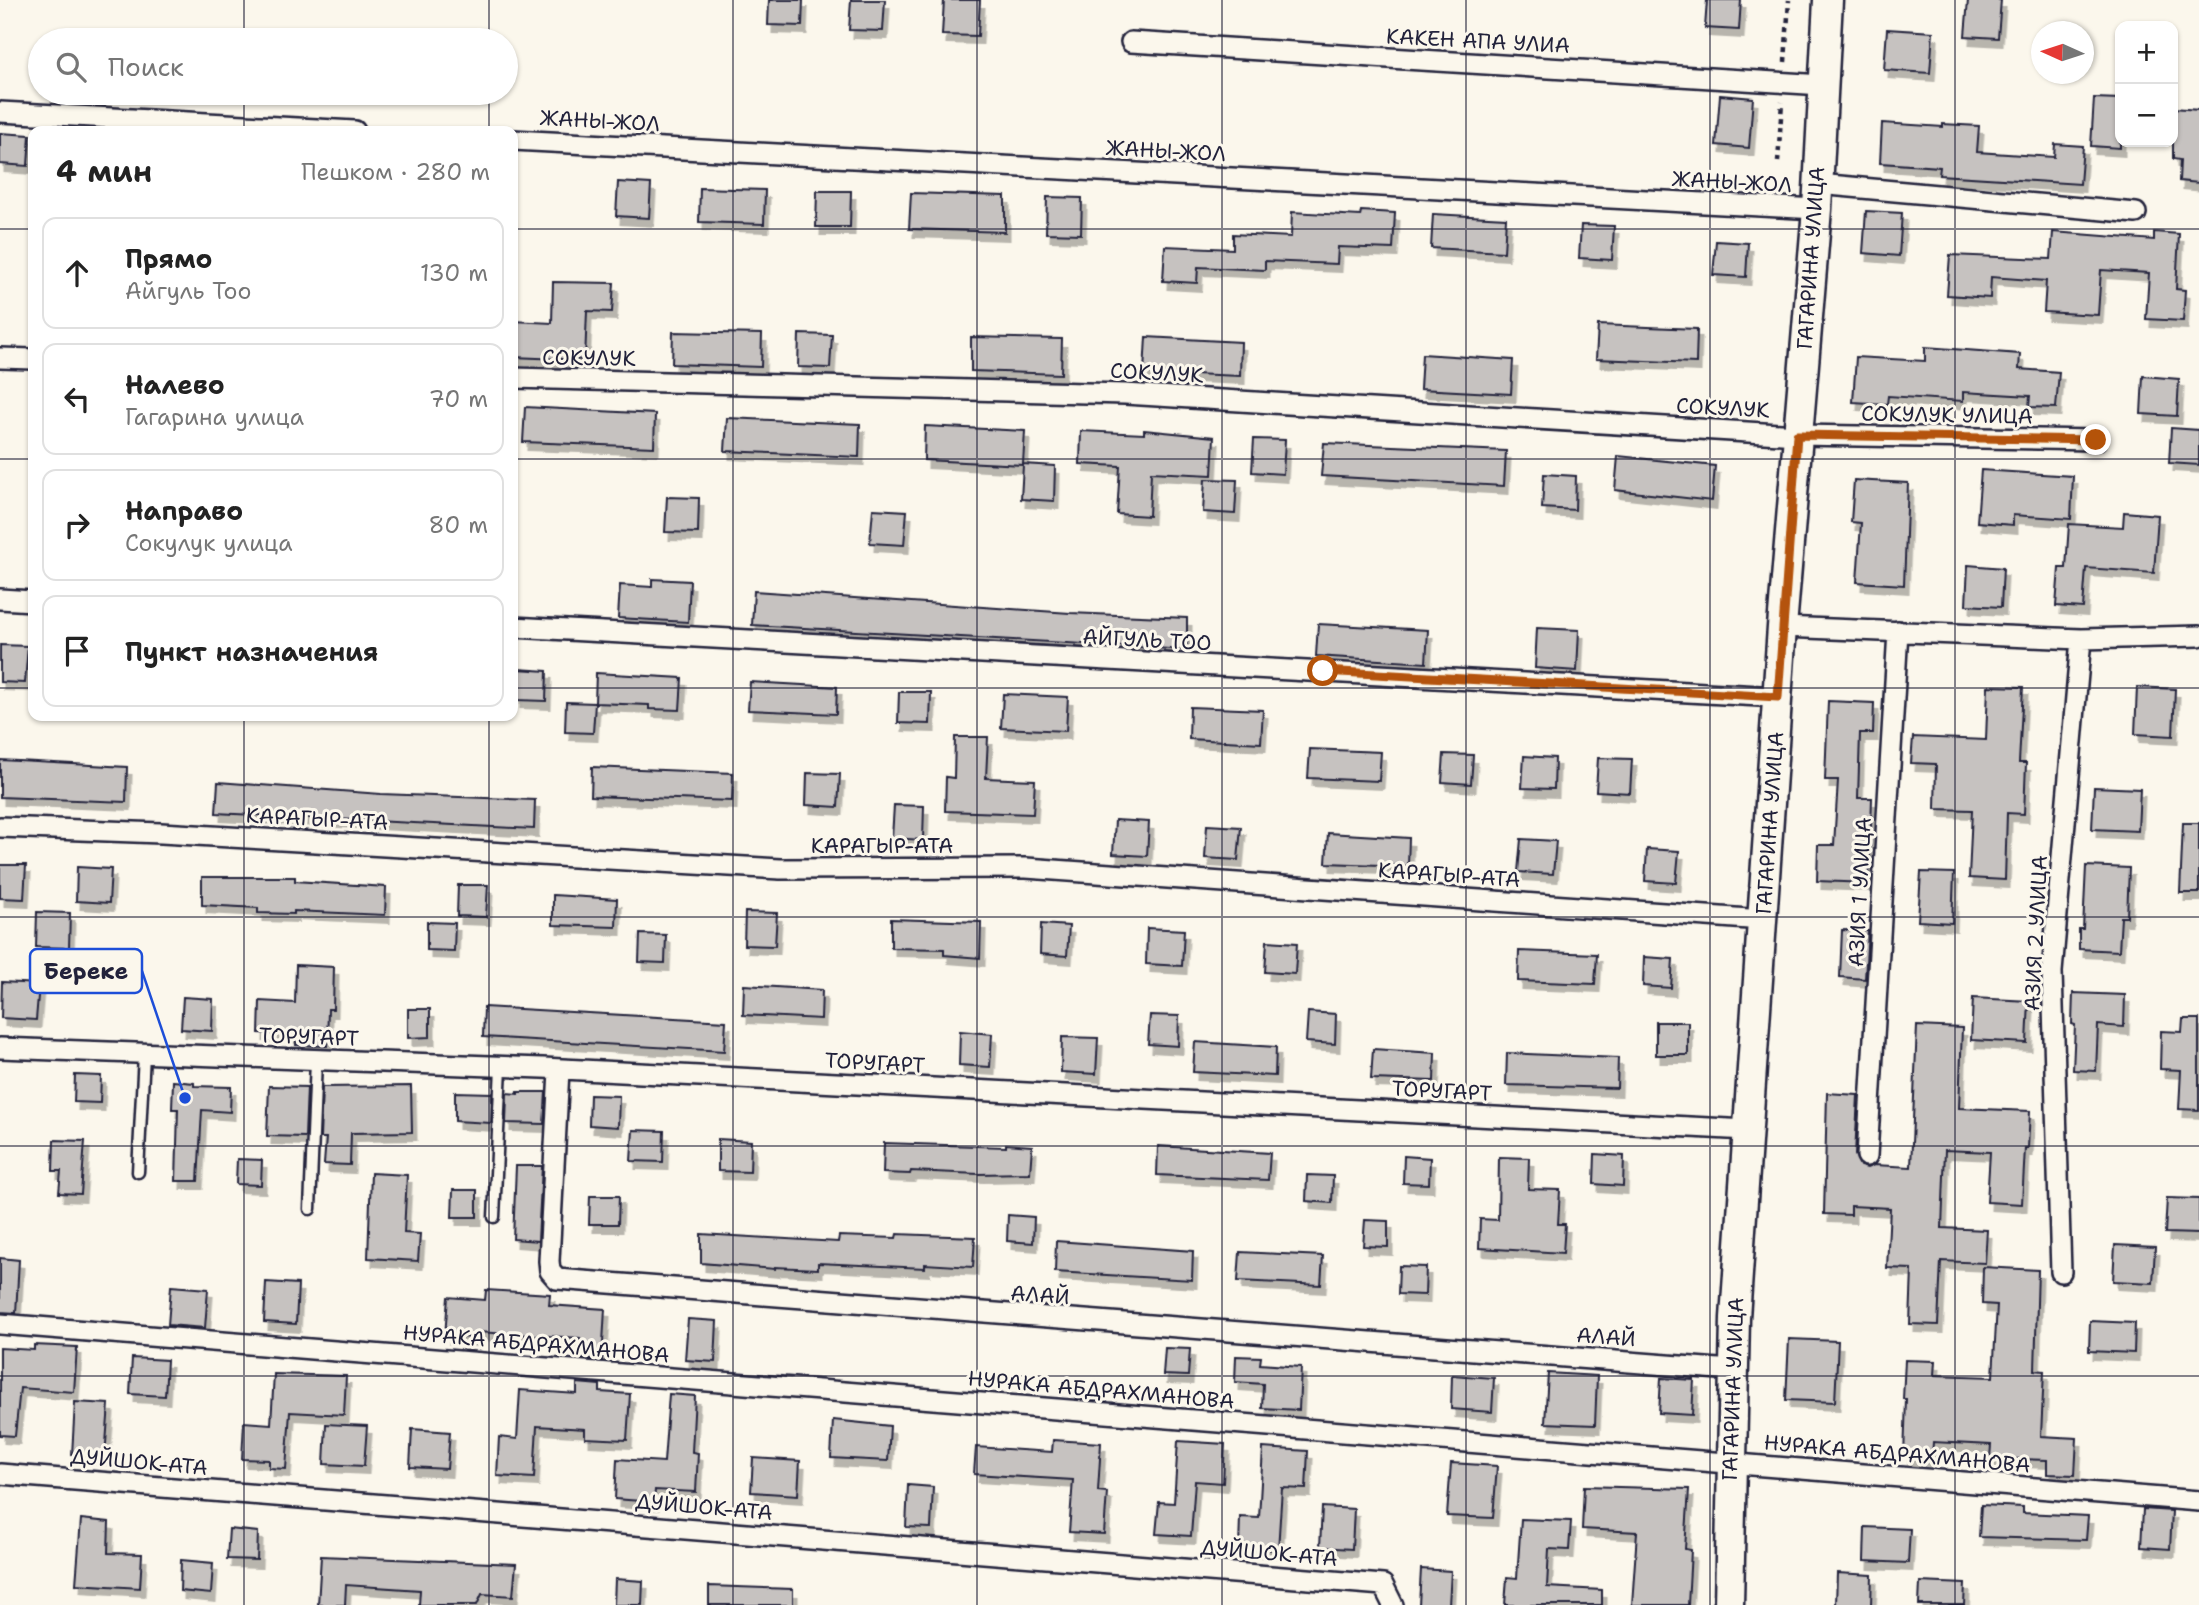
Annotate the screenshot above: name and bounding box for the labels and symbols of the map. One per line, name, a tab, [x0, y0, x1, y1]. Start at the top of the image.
north arrow	[2031, 21, 2094, 84]
street label: КАКЕН АПА УЛИА	[1385, 22, 1571, 60]
street label: ЖАНЫ-ЖОЛ	[539, 104, 661, 138]
street label: ЖАНЫ-ЖОЛ	[1105, 134, 1227, 168]
street label: ЖАНЫ-ЖОЛ	[1671, 165, 1793, 199]
street label: ГАГАРИНА УЛИЦА	[1791, 166, 1831, 350]
street label: СОКУЛУК	[542, 343, 636, 373]
street label: СОКУЛУК	[1110, 357, 1205, 389]
street label: СОКУЛУК	[1676, 392, 1771, 424]
street label: СОКУЛУК УЛИЦА	[1861, 400, 2033, 430]
route end	[2080, 424, 2111, 455]
street label: АЙГУЛЬ ТОО	[1082, 623, 1212, 657]
route start	[1307, 655, 1338, 686]
street label: ГАГАРИНА УЛИЦА	[1750, 731, 1790, 915]
street label: КАРАГЫР-АТА	[245, 801, 389, 837]
street label: АЗИЯ 1 УЛИЦА	[1842, 816, 1878, 968]
street label: КАРАГЫР-АТА	[811, 832, 953, 860]
street label: АЗИЯ 2 УЛИЦА	[2018, 854, 2054, 1012]
street label: КАРАГЫР-АТА	[1377, 856, 1521, 894]
callout: Береке	[30, 949, 142, 993]
text: Береке	[44, 956, 128, 986]
street label: ТОРУГАРТ	[258, 1021, 360, 1053]
street label: ТОРУГАРТ	[824, 1046, 926, 1080]
street label: ТОРУГАРТ	[1391, 1074, 1493, 1108]
street label: АЛАЙ	[1009, 1279, 1071, 1311]
street label: ГАГАРИНА УЛИЦА	[1716, 1297, 1750, 1481]
street label: НУРАКА АБДРАХМАНОВА	[402, 1318, 670, 1370]
street label: АЛАЙ	[1575, 1321, 1637, 1353]
street label: НУРАКА АБДРАХМАНОВА	[967, 1364, 1235, 1416]
street label: НУРАКА АБДРАХМАНОВА	[1763, 1428, 2031, 1480]
street label: ДУЙШОК-АТА	[69, 1442, 209, 1482]
street label: ДУЙШОК-АТА	[634, 1487, 774, 1527]
street label: ДУЙШОК-АТА	[1199, 1533, 1339, 1573]

